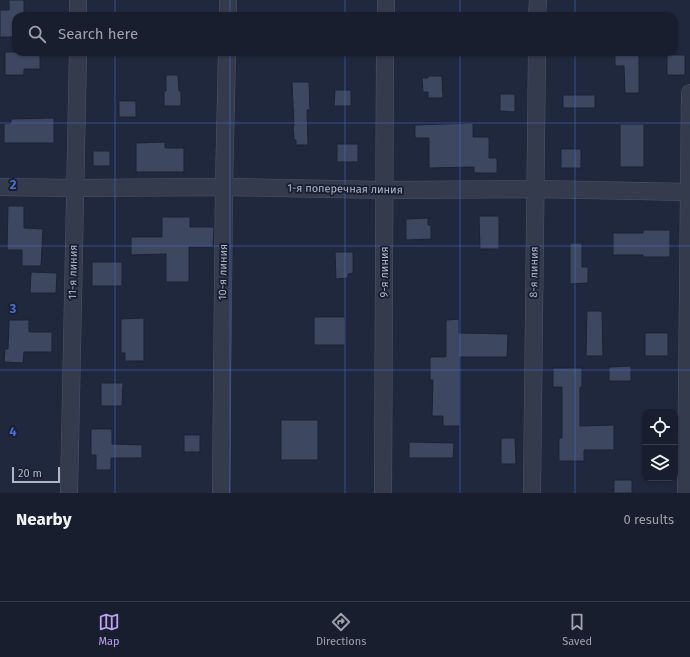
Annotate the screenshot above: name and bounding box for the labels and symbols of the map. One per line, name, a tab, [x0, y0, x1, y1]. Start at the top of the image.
text: 2	[10, 177, 17, 192]
street label: 1-я поперечная линия	[287, 181, 403, 197]
street label: 10-я линия	[216, 244, 230, 300]
street label: 11-я линия	[66, 245, 80, 299]
street label: 9-я линия	[378, 246, 391, 298]
street label: 8-я линия	[527, 246, 541, 298]
text: 3	[9, 301, 17, 316]
text: 4	[9, 424, 17, 439]
scale bar	[12, 465, 60, 484]

